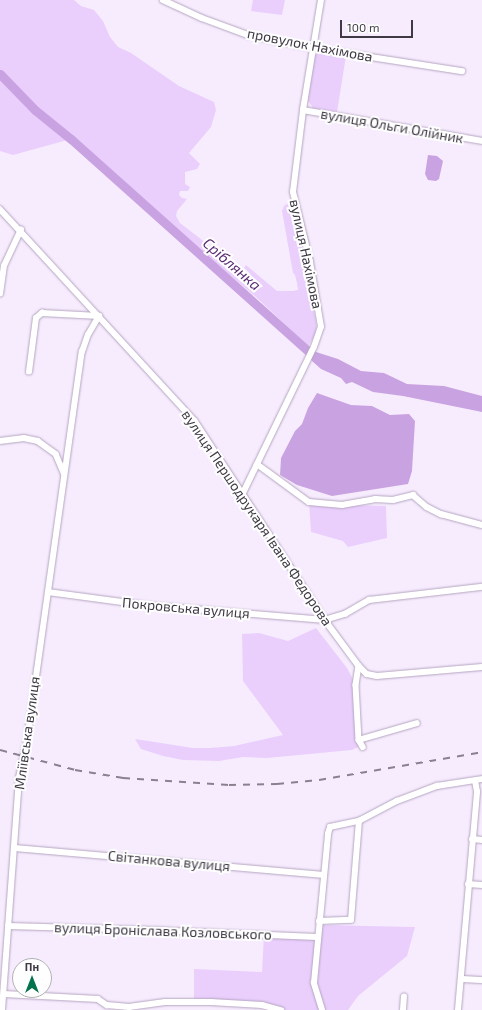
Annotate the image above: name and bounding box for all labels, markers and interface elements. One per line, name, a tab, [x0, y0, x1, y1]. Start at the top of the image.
scale bar	[342, 12, 415, 38]
text: 100 m	[347, 20, 379, 34]
street label: провулок Нахімова	[246, 25, 374, 65]
street label: вулиця Ольги Олійник	[319, 105, 465, 147]
street label: вулиця Нахімова	[286, 198, 326, 310]
water label: Сріблянка	[199, 234, 265, 294]
street label: вулиця Першодрукаря Івана Федорова	[178, 407, 336, 629]
street label: Покровська вулиця	[122, 594, 250, 622]
street label: Мліївська вулиця	[11, 675, 43, 791]
street label: Світанкова вулиця	[107, 847, 231, 875]
street label: вулиця Броніслава Козловського	[54, 919, 272, 943]
north arrow	[12, 958, 52, 998]
text: Пн	[25, 960, 39, 973]

